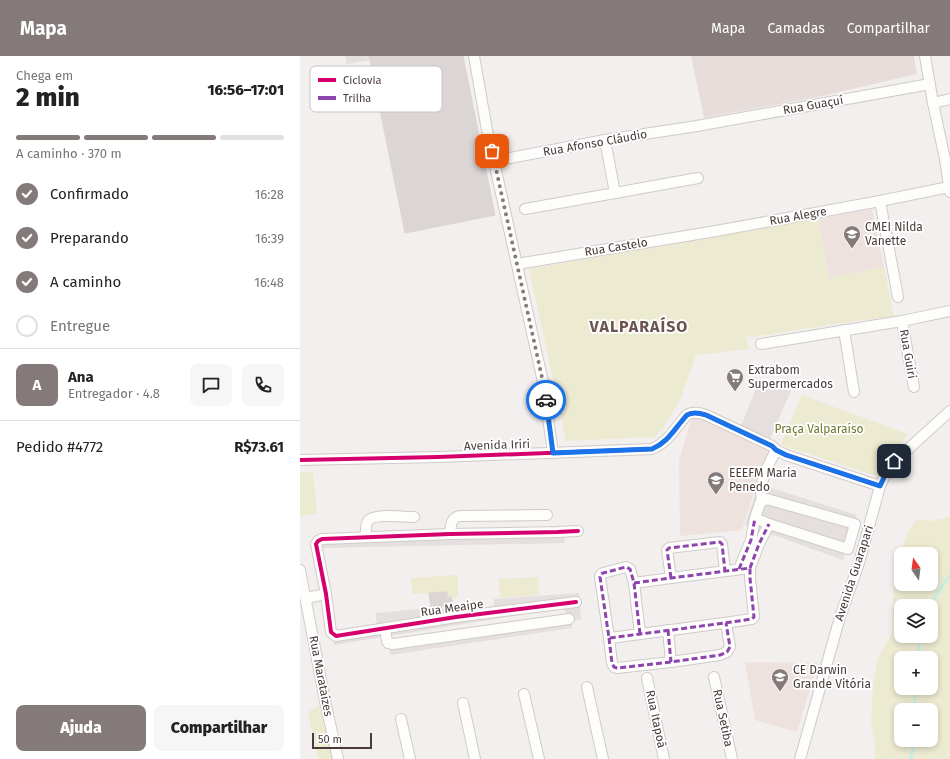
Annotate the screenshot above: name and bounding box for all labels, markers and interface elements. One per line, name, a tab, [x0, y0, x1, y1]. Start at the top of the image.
text: Mapa	[20, 17, 67, 40]
text: Mapa	[711, 20, 745, 37]
text: Camadas	[767, 20, 825, 37]
text: Compartilhar	[847, 20, 930, 37]
legend	[310, 66, 442, 112]
text: Chega em	[16, 68, 73, 83]
text: Ciclovia	[343, 74, 382, 87]
text: 16:56–17:01	[208, 81, 284, 99]
text: 2 min	[16, 82, 80, 113]
text: Trilha	[343, 92, 371, 105]
street label: Rua Guaçuí	[782, 93, 845, 117]
street label: Rua Afonso Cláudio	[542, 127, 648, 159]
pin	[475, 134, 509, 168]
icon: bag	[481, 140, 503, 162]
text: A caminho · 370 m	[16, 146, 122, 161]
icon: check	[16, 183, 38, 205]
text: Confirmado	[50, 185, 129, 203]
text: 16:28	[255, 187, 284, 202]
street label: Rua Alegre	[768, 204, 828, 228]
place label: CMEI Nilda Vanette	[865, 220, 923, 248]
school or university icon: CMEI Nilda Vanette	[842, 224, 862, 249]
icon: check	[16, 227, 38, 249]
text: Preparando	[50, 229, 129, 247]
text: 16:39	[255, 231, 284, 246]
street label: Rua Castelo	[583, 235, 649, 259]
icon: check	[16, 271, 38, 293]
text: A caminho	[50, 273, 121, 291]
text: 16:48	[254, 275, 284, 290]
district label: VALPARAÍSO	[589, 316, 688, 336]
text: Entregue	[50, 317, 110, 335]
street label: Rua Guiri	[897, 328, 919, 380]
place label: Extrabom Supermercados	[748, 363, 833, 391]
button: chat	[190, 364, 232, 406]
button: phone	[242, 364, 284, 406]
supermarket icon: Extrabom Supermercados	[725, 367, 745, 392]
text: Ana	[68, 368, 94, 386]
text: A	[33, 376, 41, 394]
courier	[526, 380, 566, 420]
text: Entregador · 4.8	[68, 386, 160, 401]
icon: car	[535, 389, 557, 411]
park label: Praça Valparaíso	[774, 422, 864, 436]
street label: Avenida Iriri	[464, 437, 530, 453]
text: Pedido #4772	[16, 438, 103, 456]
text: R$73.61	[234, 438, 284, 456]
pin	[877, 444, 911, 478]
icon: home	[883, 450, 905, 472]
place label: EEEFM Maria Penedo	[729, 466, 797, 494]
school or university icon: EEEFM Maria Penedo	[706, 470, 726, 495]
street label: Avenida Guarapari	[832, 523, 876, 623]
north arrow	[894, 547, 938, 591]
map controls	[894, 547, 938, 747]
street label: Rua Meaipe	[420, 597, 484, 619]
button: layers	[894, 599, 938, 643]
street label: Rua Marataízes	[306, 634, 336, 718]
button: +	[894, 651, 938, 695]
place label: CE Darwin Grande Vitória	[793, 663, 871, 691]
school or university icon: CE Darwin Grande Vitória	[770, 667, 790, 692]
street label: Rua Setiba	[710, 688, 736, 748]
street label: Rua Itapoã	[643, 689, 669, 749]
button: −	[894, 703, 938, 747]
button: Ajuda	[16, 705, 146, 751]
button: Compartilhar	[154, 705, 284, 751]
scale bar	[312, 731, 372, 750]
text: 50 m	[318, 733, 342, 746]

